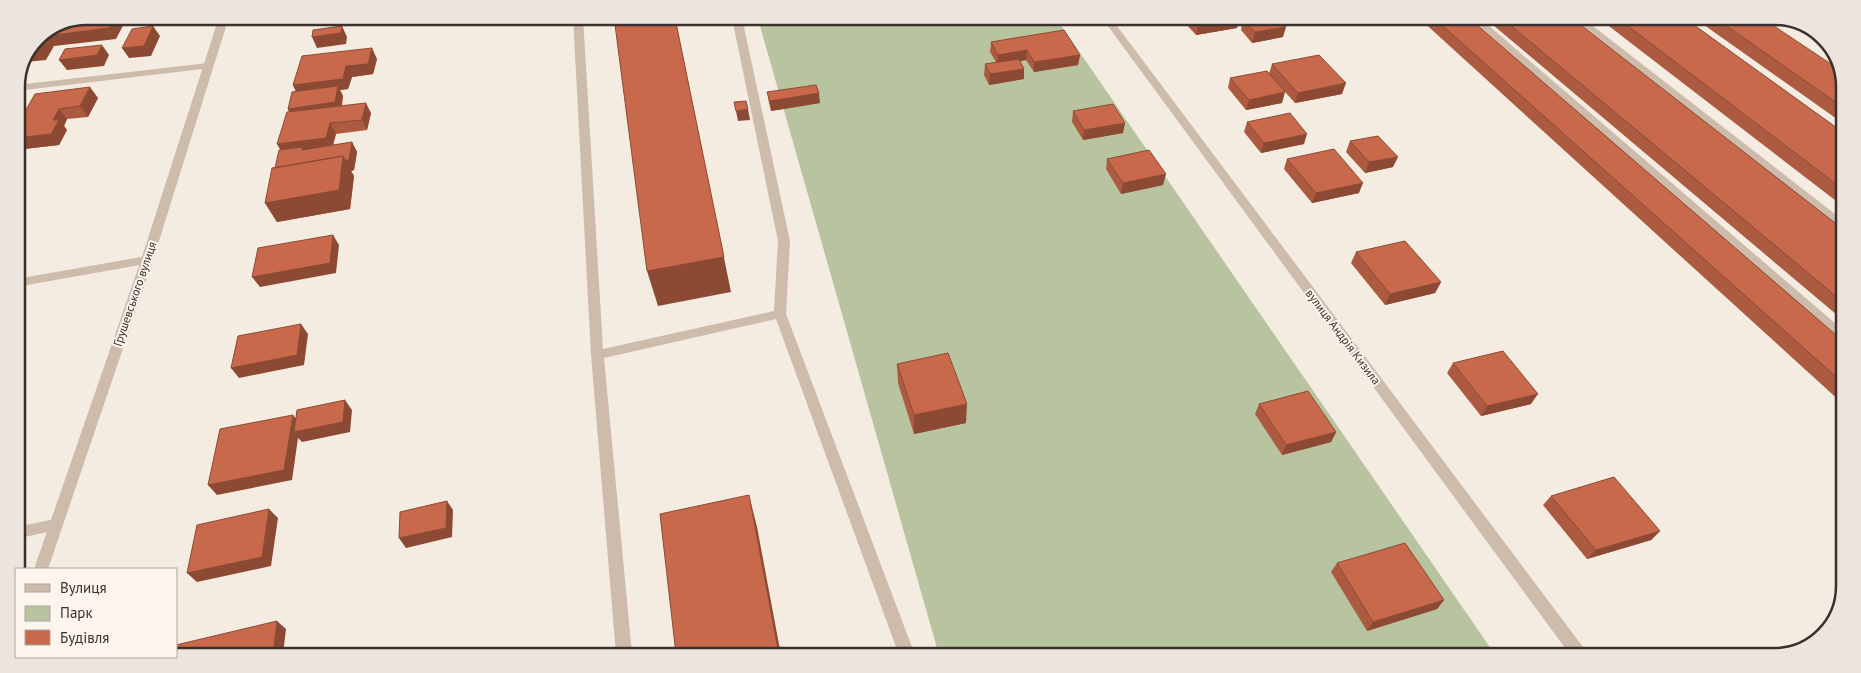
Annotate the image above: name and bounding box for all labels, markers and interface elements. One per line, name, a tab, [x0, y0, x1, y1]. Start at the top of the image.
street label: Грушевського вулиця	[110, 239, 160, 348]
street label: вулиця Андрія Кизила	[1303, 286, 1384, 387]
legend	[15, 568, 178, 658]
text: Вулиця	[60, 578, 107, 597]
text: Парк	[60, 603, 93, 622]
text: Будівля	[60, 628, 109, 647]

